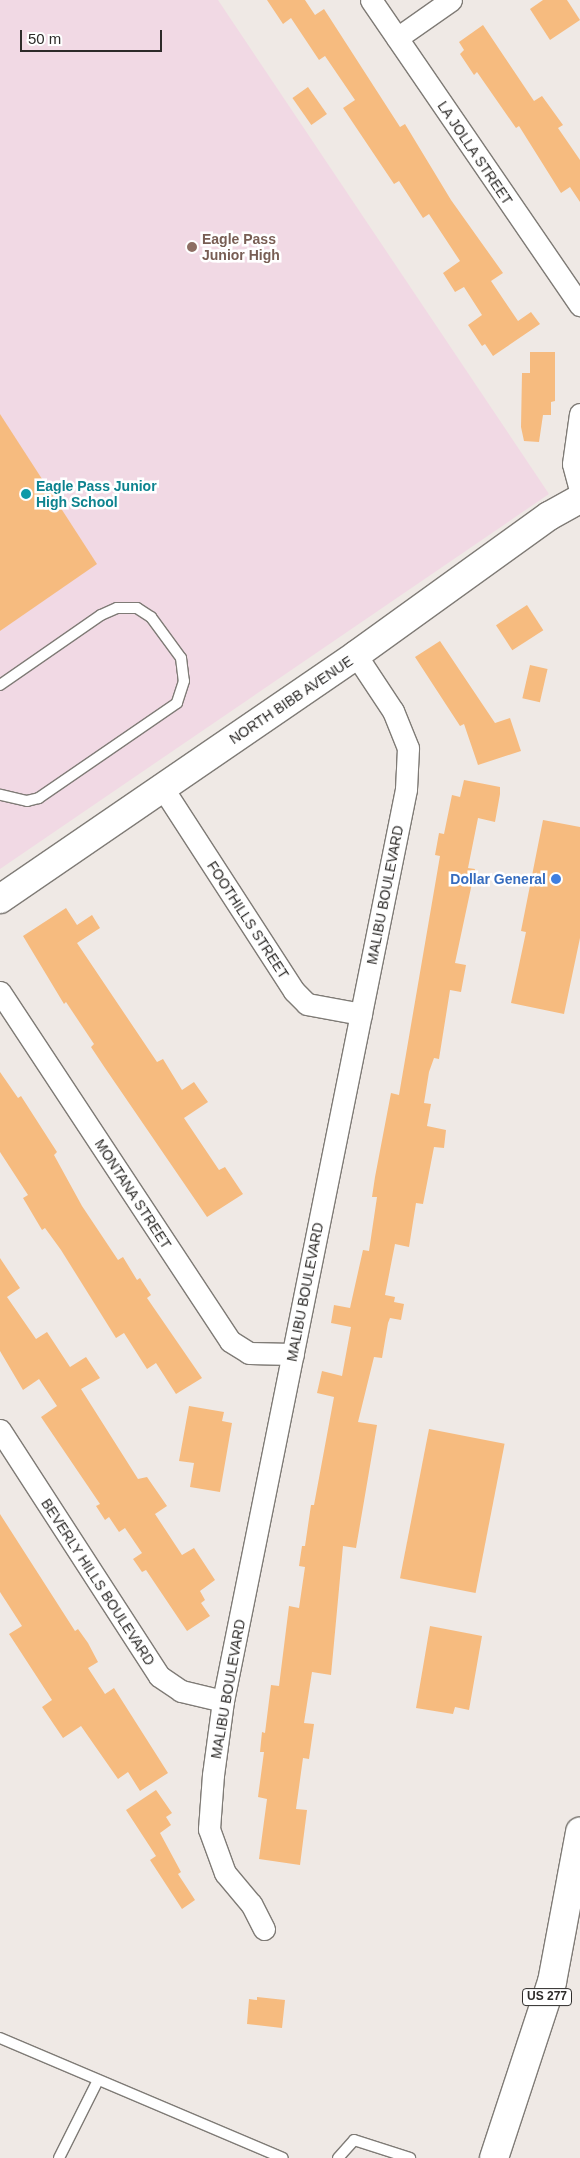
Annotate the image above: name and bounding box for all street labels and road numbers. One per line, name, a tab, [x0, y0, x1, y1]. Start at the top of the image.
street label: LA JOLLA STREET	[434, 97, 516, 209]
street label: NORTH BIBB AVENUE	[226, 652, 356, 748]
street label: MALIBU BOULEVARD	[363, 824, 407, 966]
street label: FOOTHILLS STREET	[204, 858, 292, 982]
street label: MONTANA STREET	[91, 1136, 175, 1252]
street label: MALIBU BOULEVARD	[283, 1221, 327, 1363]
street label: BEVERLY HILLS BOULEVARD	[38, 1495, 158, 1669]
street label: MALIBU BOULEVARD	[207, 1618, 249, 1760]
road number: US 277	[521, 1988, 573, 2006]

